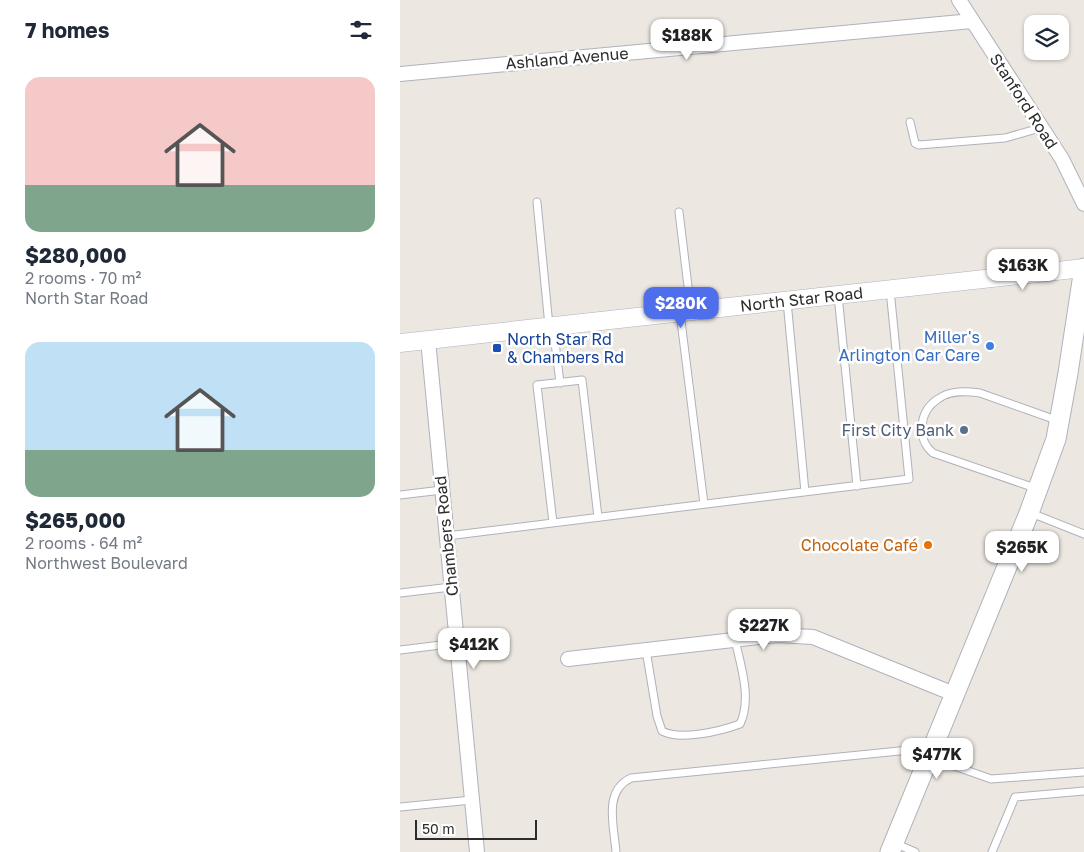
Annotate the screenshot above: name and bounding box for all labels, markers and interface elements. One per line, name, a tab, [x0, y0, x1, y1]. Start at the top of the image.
map controls	[1024, 15, 1069, 60]
button: layers	[1024, 15, 1069, 60]
icon: filters	[347, 16, 375, 44]
text: 7 homes	[25, 17, 110, 43]
pin: $188K	[652, 18, 722, 61]
text: $188K	[661, 25, 713, 45]
street label: Ashland Avenue	[505, 43, 629, 73]
street label: Stanford Road	[986, 50, 1062, 152]
icon: home	[155, 110, 245, 200]
text: $280,000	[25, 242, 127, 268]
pin: $163K	[988, 248, 1058, 291]
text: $163K	[998, 255, 1048, 275]
text: 2 rooms · 70 m²	[25, 268, 141, 288]
street label: North Star Road	[739, 282, 864, 316]
pin: $280K	[646, 286, 716, 329]
text: North Star Road	[25, 288, 148, 308]
text: $280K	[655, 293, 707, 313]
place label: Miller's Arlington Car Care	[839, 327, 980, 365]
place label: North Star Rd & Chambers Rd	[507, 329, 624, 367]
marker: Miller's Arlington Car Care	[984, 340, 996, 352]
marker: North Star Rd & Chambers Rd	[491, 342, 503, 354]
icon: home	[155, 375, 245, 465]
place label: First City Bank	[842, 420, 954, 440]
marker: First City Bank	[958, 424, 970, 436]
street label: Chambers Road	[430, 475, 462, 597]
text: $265,000	[25, 507, 126, 533]
pin: $265K	[987, 530, 1057, 573]
text: 2 rooms · 64 m²	[25, 533, 142, 553]
place label: Chocolate Café	[801, 535, 918, 555]
text: $265K	[996, 537, 1048, 557]
marker: Chocolate Café	[922, 539, 934, 551]
text: Northwest Boulevard	[25, 553, 188, 573]
pin: $227K	[729, 608, 799, 651]
text: $227K	[739, 615, 789, 635]
pin: $412K	[439, 628, 509, 670]
text: $412K	[449, 634, 499, 654]
pin: $477K	[902, 738, 972, 780]
text: $477K	[912, 744, 962, 764]
scale bar	[415, 817, 538, 840]
text: 50 m	[422, 820, 455, 837]

